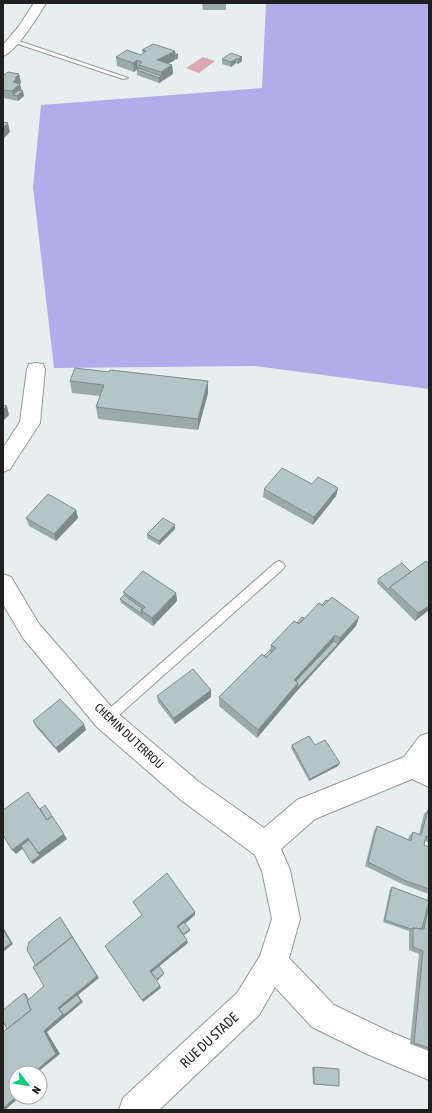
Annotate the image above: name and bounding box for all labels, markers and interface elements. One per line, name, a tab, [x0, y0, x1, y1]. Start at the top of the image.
street label: CHEMIN DU TERROU	[92, 700, 166, 772]
street label: RUE DU STADE	[177, 1009, 241, 1071]
north arrow	[8, 1065, 48, 1105]
text: N	[30, 1084, 43, 1096]

